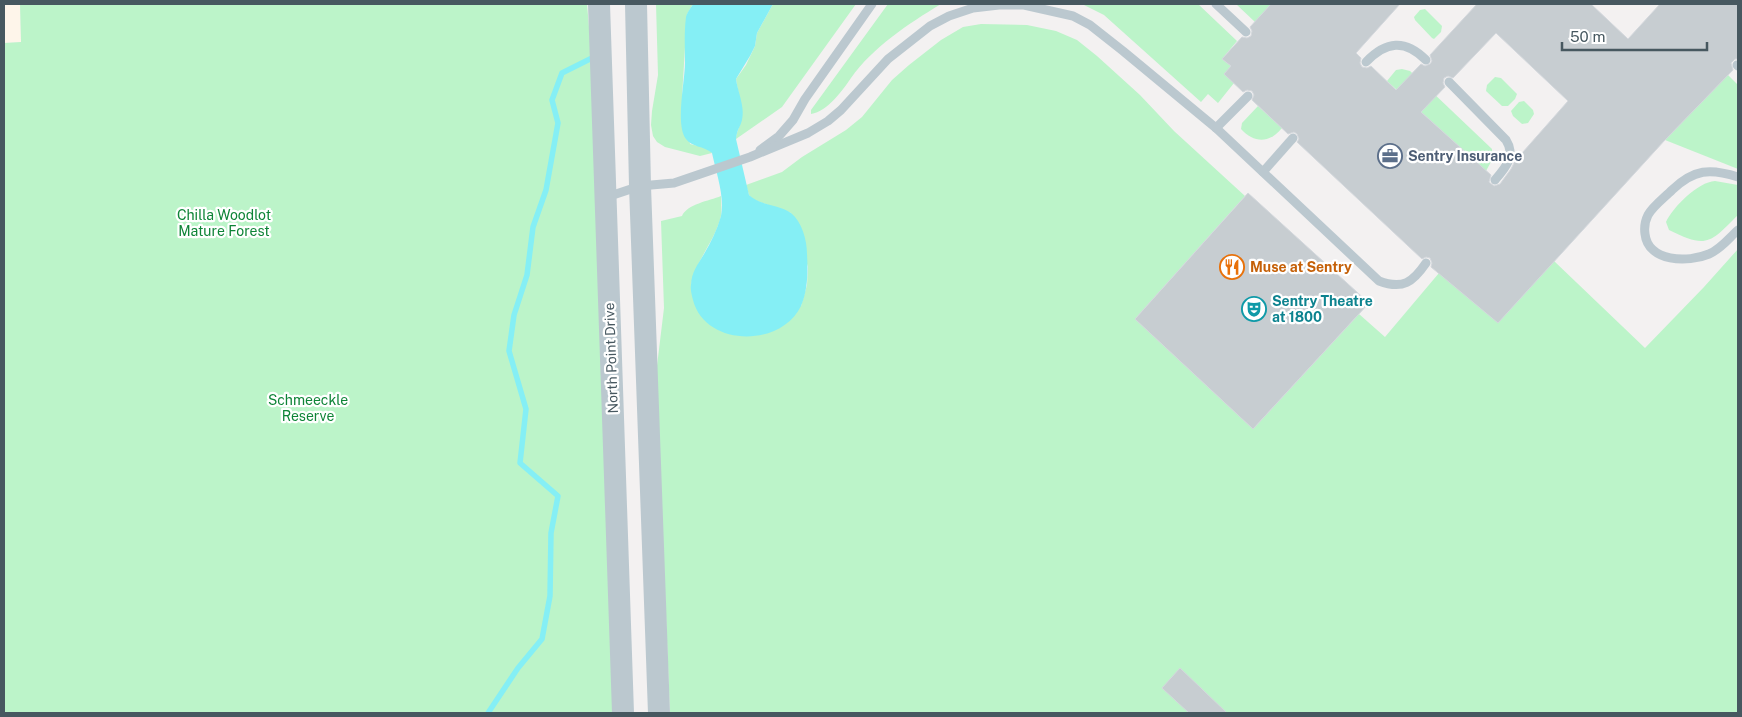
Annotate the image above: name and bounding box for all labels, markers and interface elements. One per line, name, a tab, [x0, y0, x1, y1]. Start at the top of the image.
scale bar	[1562, 20, 1707, 52]
text: 50 m	[1570, 28, 1605, 45]
office icon: Sentry Insurance	[1377, 143, 1403, 169]
place label: Sentry Insurance	[1408, 148, 1522, 164]
park label: Chilla Woodlot Mature Forest	[177, 207, 271, 239]
restaurant icon: Muse at Sentry	[1219, 254, 1245, 280]
place label: Muse at Sentry	[1250, 259, 1352, 275]
place label: Sentry Theatre at 1800	[1272, 293, 1373, 325]
theatre icon: Sentry Theatre at 1800	[1241, 296, 1267, 322]
street label: North Point Drive	[601, 302, 621, 414]
park label: Schmeeckle Reserve	[268, 392, 348, 424]

